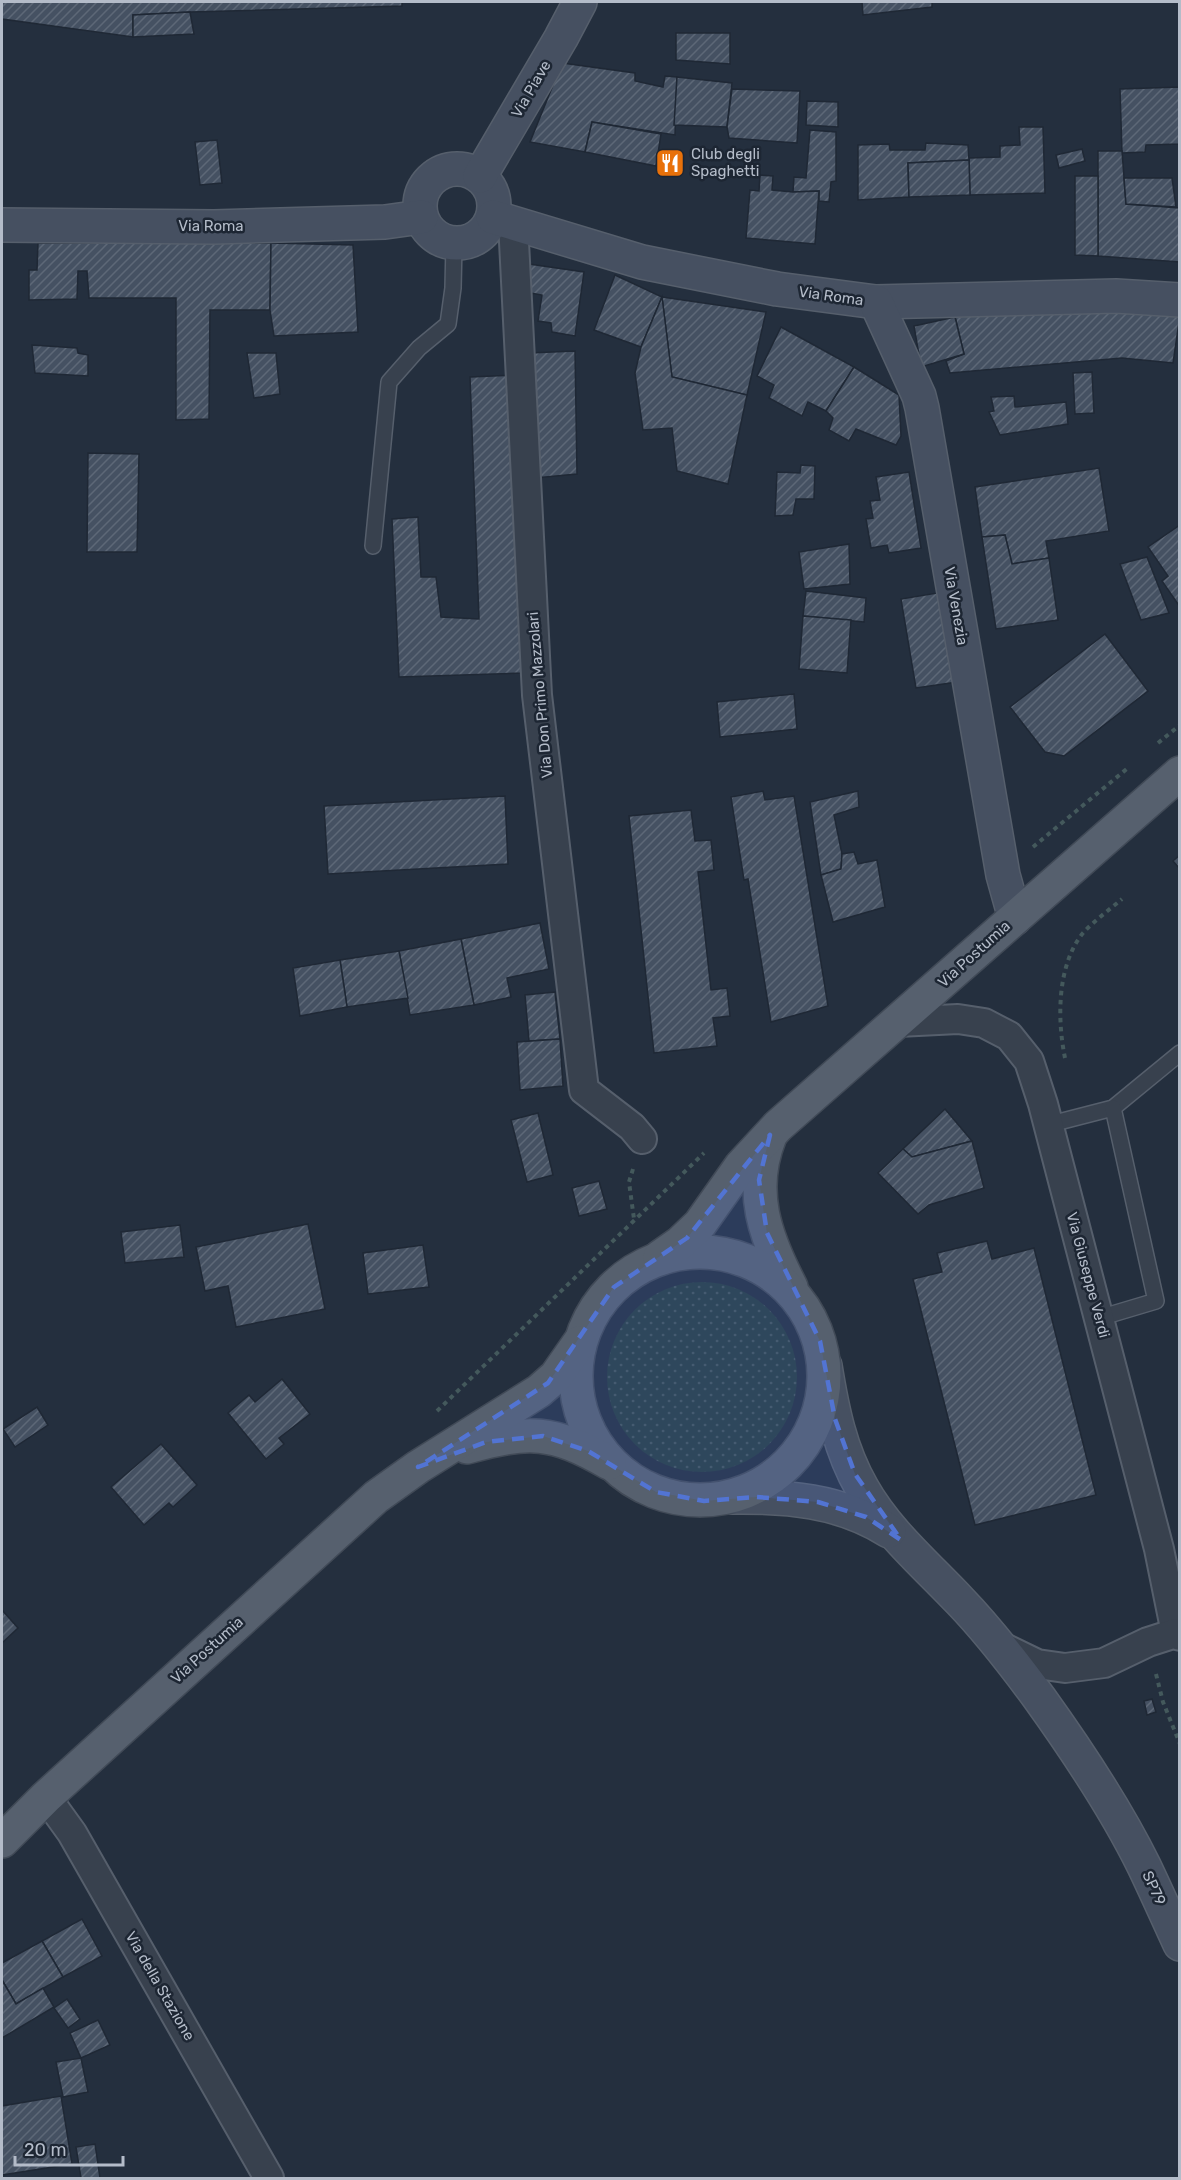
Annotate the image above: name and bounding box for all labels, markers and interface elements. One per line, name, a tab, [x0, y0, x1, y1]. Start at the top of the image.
street label: Via Piave	[507, 57, 555, 121]
place label: Club degli Spaghetti	[691, 145, 760, 180]
restaurant icon: Club degli Spaghetti	[654, 147, 686, 179]
street label: Via Roma	[178, 217, 244, 235]
street label: Via Roma	[797, 283, 865, 309]
street label: Via Venezia	[940, 565, 972, 647]
street label: Via Don Primo Mazzolari	[524, 611, 556, 779]
street label: Via Postumia	[934, 917, 1014, 991]
street label: Via Giuseppe Verdi	[1063, 1210, 1113, 1340]
street label: Via Postumia	[167, 1613, 247, 1687]
street label: SP79	[1138, 1868, 1170, 1908]
street label: Via della Stazione	[122, 1928, 198, 2044]
scale bar	[15, 2129, 123, 2167]
text: 20 m	[24, 2139, 66, 2161]

